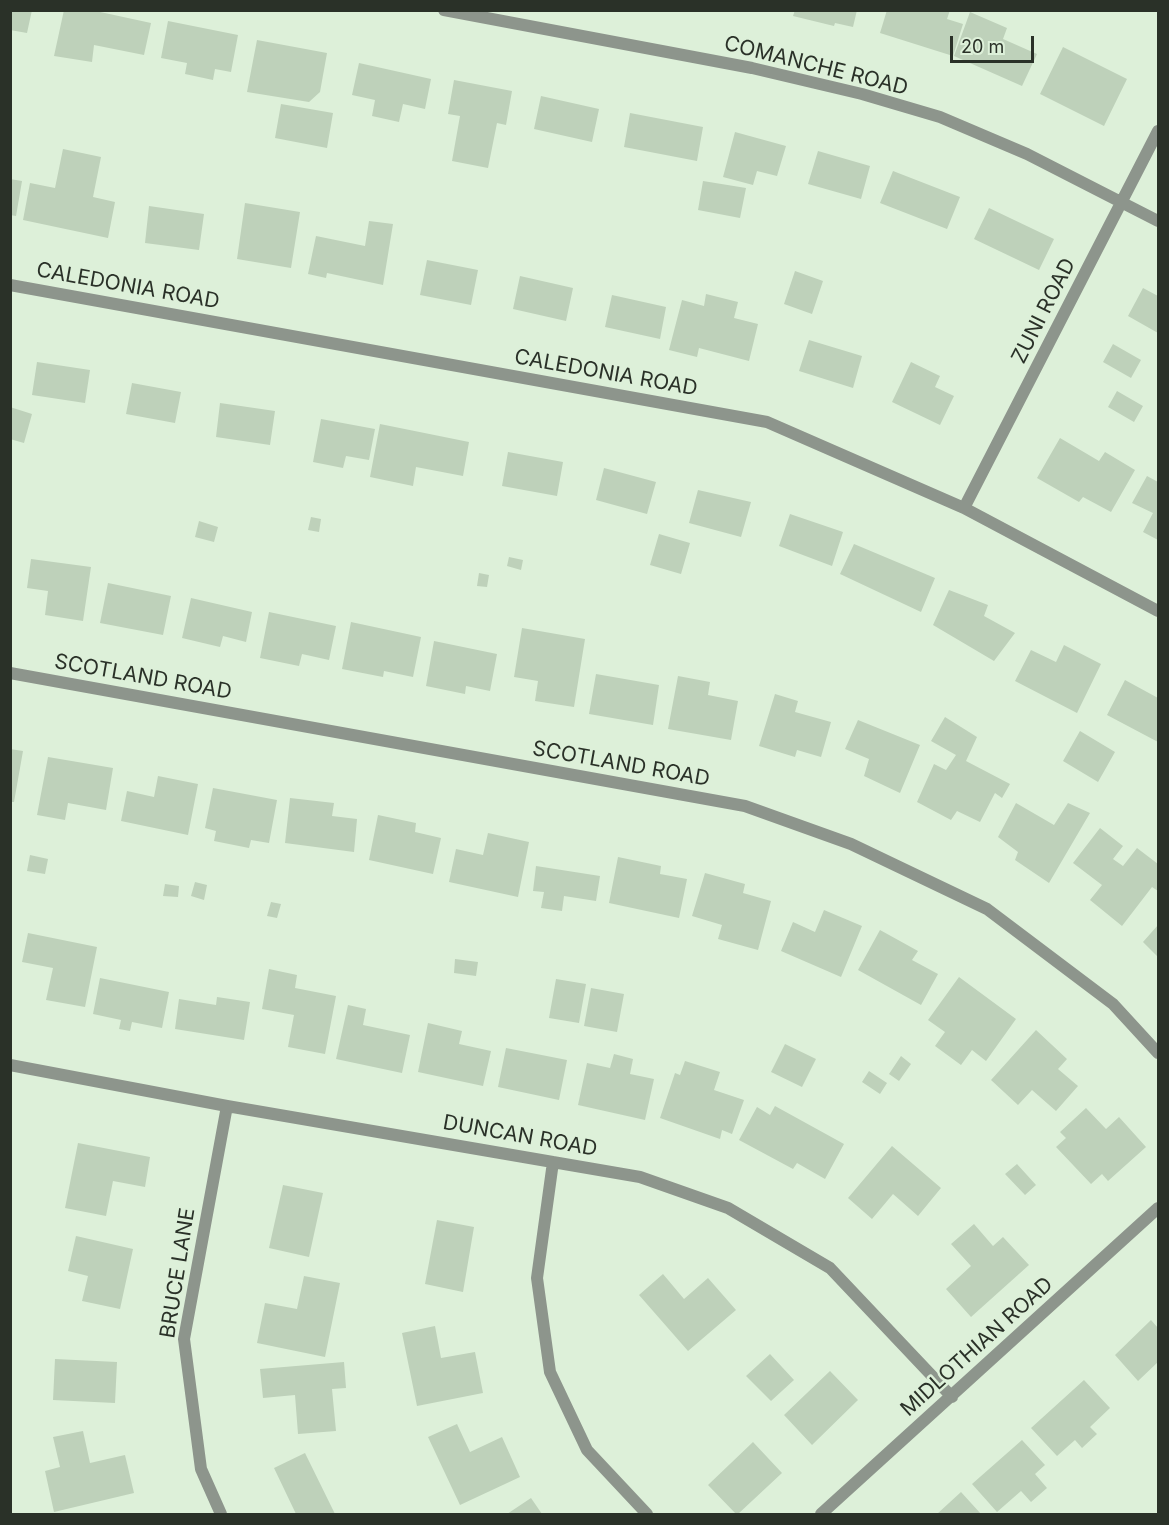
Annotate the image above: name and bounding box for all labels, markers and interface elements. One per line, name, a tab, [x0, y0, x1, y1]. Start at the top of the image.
scale bar	[953, 24, 1037, 62]
street label: COMANCHE ROAD	[721, 31, 911, 101]
text: 20 m	[961, 36, 1004, 57]
street label: ZUNI ROAD	[1007, 254, 1081, 368]
street label: CALEDONIA ROAD	[34, 257, 222, 315]
street label: CALEDONIA ROAD	[512, 344, 700, 402]
street label: SCOTLAND ROAD	[52, 649, 234, 705]
street label: SCOTLAND ROAD	[530, 736, 712, 792]
street label: DUNCAN ROAD	[441, 1110, 599, 1162]
street label: BRUCE LANE	[155, 1206, 201, 1340]
street label: MIDLOTHIAN ROAD	[896, 1272, 1058, 1422]

